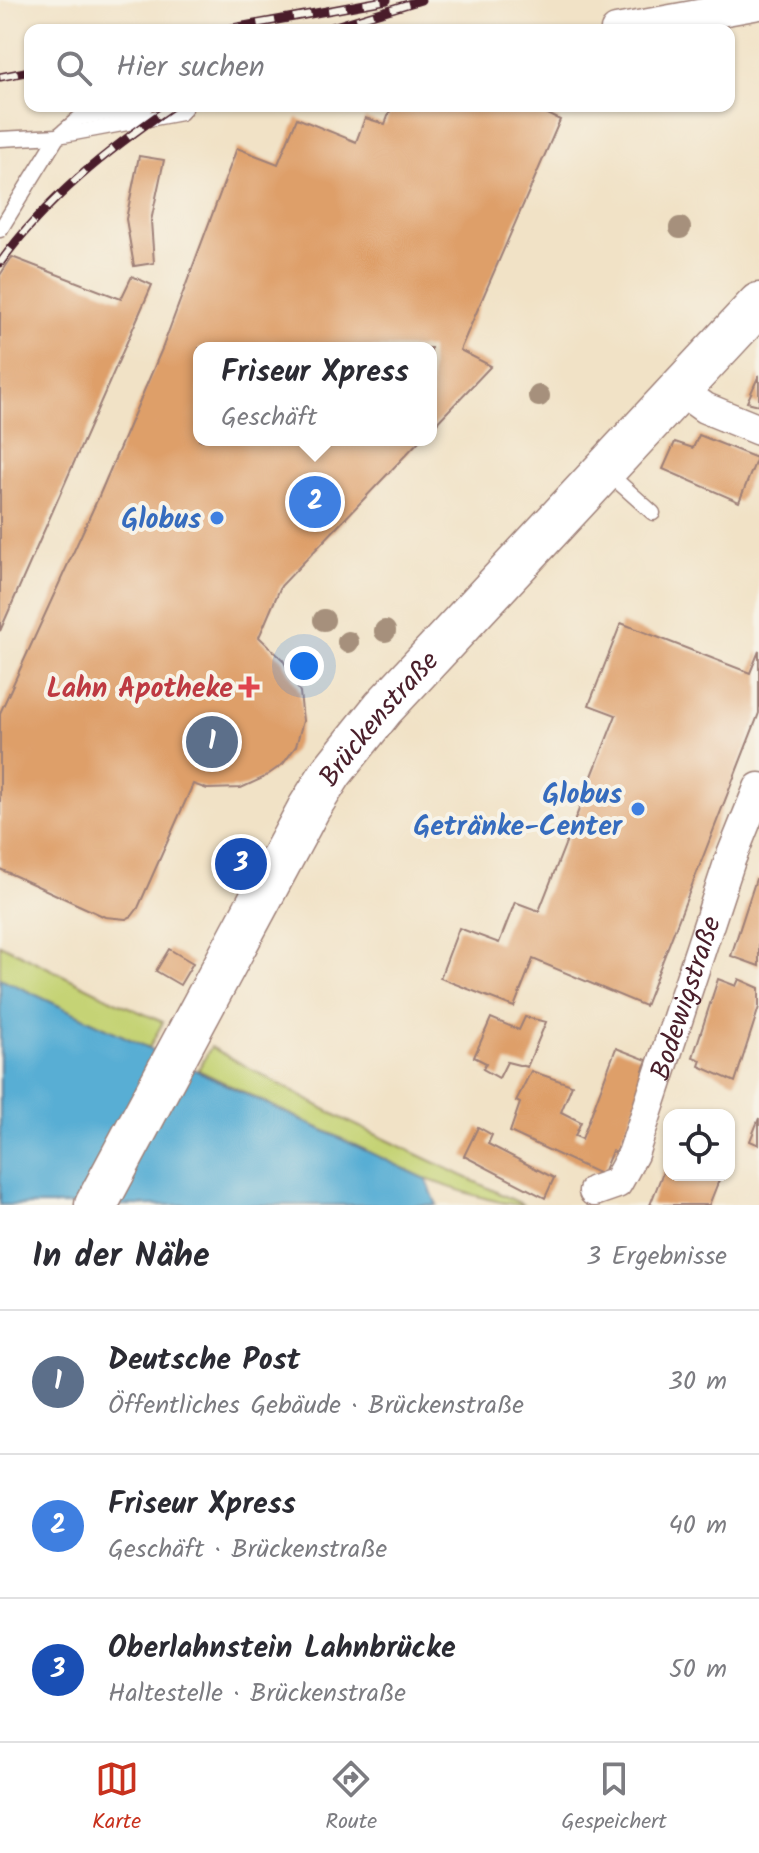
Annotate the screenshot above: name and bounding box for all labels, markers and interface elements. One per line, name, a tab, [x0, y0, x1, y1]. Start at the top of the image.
search box	[24, 24, 735, 112]
text: Hier suchen	[116, 44, 265, 92]
icon: search	[52, 46, 96, 90]
popup	[193, 342, 437, 446]
text: Friseur Xpress	[221, 349, 409, 397]
text: Geschäft	[221, 397, 317, 439]
pin: 2	[289, 472, 341, 532]
place label: Globus	[122, 498, 201, 543]
marker: Globus	[208, 509, 226, 527]
street label: Brückenstraße	[308, 641, 451, 796]
your location	[284, 646, 324, 686]
place label: Lahn Apotheke	[46, 667, 233, 712]
marker: Lahn Apotheke	[240, 678, 258, 696]
pin: 1	[186, 712, 238, 772]
place label: Globus Getränke-Center	[414, 773, 624, 850]
marker: Globus Getränke-Center	[629, 800, 647, 818]
pin: 3	[215, 834, 267, 894]
street label: Bodewigstraße	[639, 910, 735, 1086]
map controls	[663, 1109, 735, 1181]
button: locate	[663, 1109, 735, 1181]
text: In der Nähe	[32, 1230, 210, 1284]
text: 3 Ergebnisse	[586, 1236, 727, 1278]
text: Deutsche Post	[108, 1337, 300, 1385]
text: 1	[54, 1361, 62, 1403]
text: 30 m	[668, 1361, 727, 1403]
text: Öffentliches Gebäude · Brückenstraße	[108, 1385, 524, 1427]
text: Friseur Xpress	[108, 1481, 296, 1529]
text: 2	[50, 1505, 66, 1547]
text: 40 m	[669, 1505, 727, 1547]
text: Geschäft · Brückenstraße	[108, 1529, 387, 1571]
text: Oberlahnstein Lahnbrücke	[108, 1625, 456, 1673]
text: 3	[51, 1649, 65, 1691]
text: 50 m	[669, 1649, 727, 1691]
text: Haltestelle · Brückenstraße	[108, 1673, 406, 1715]
tab: Karte	[92, 1757, 141, 1840]
tab: Route	[325, 1757, 377, 1840]
tab: Gespeichert	[561, 1757, 667, 1840]

